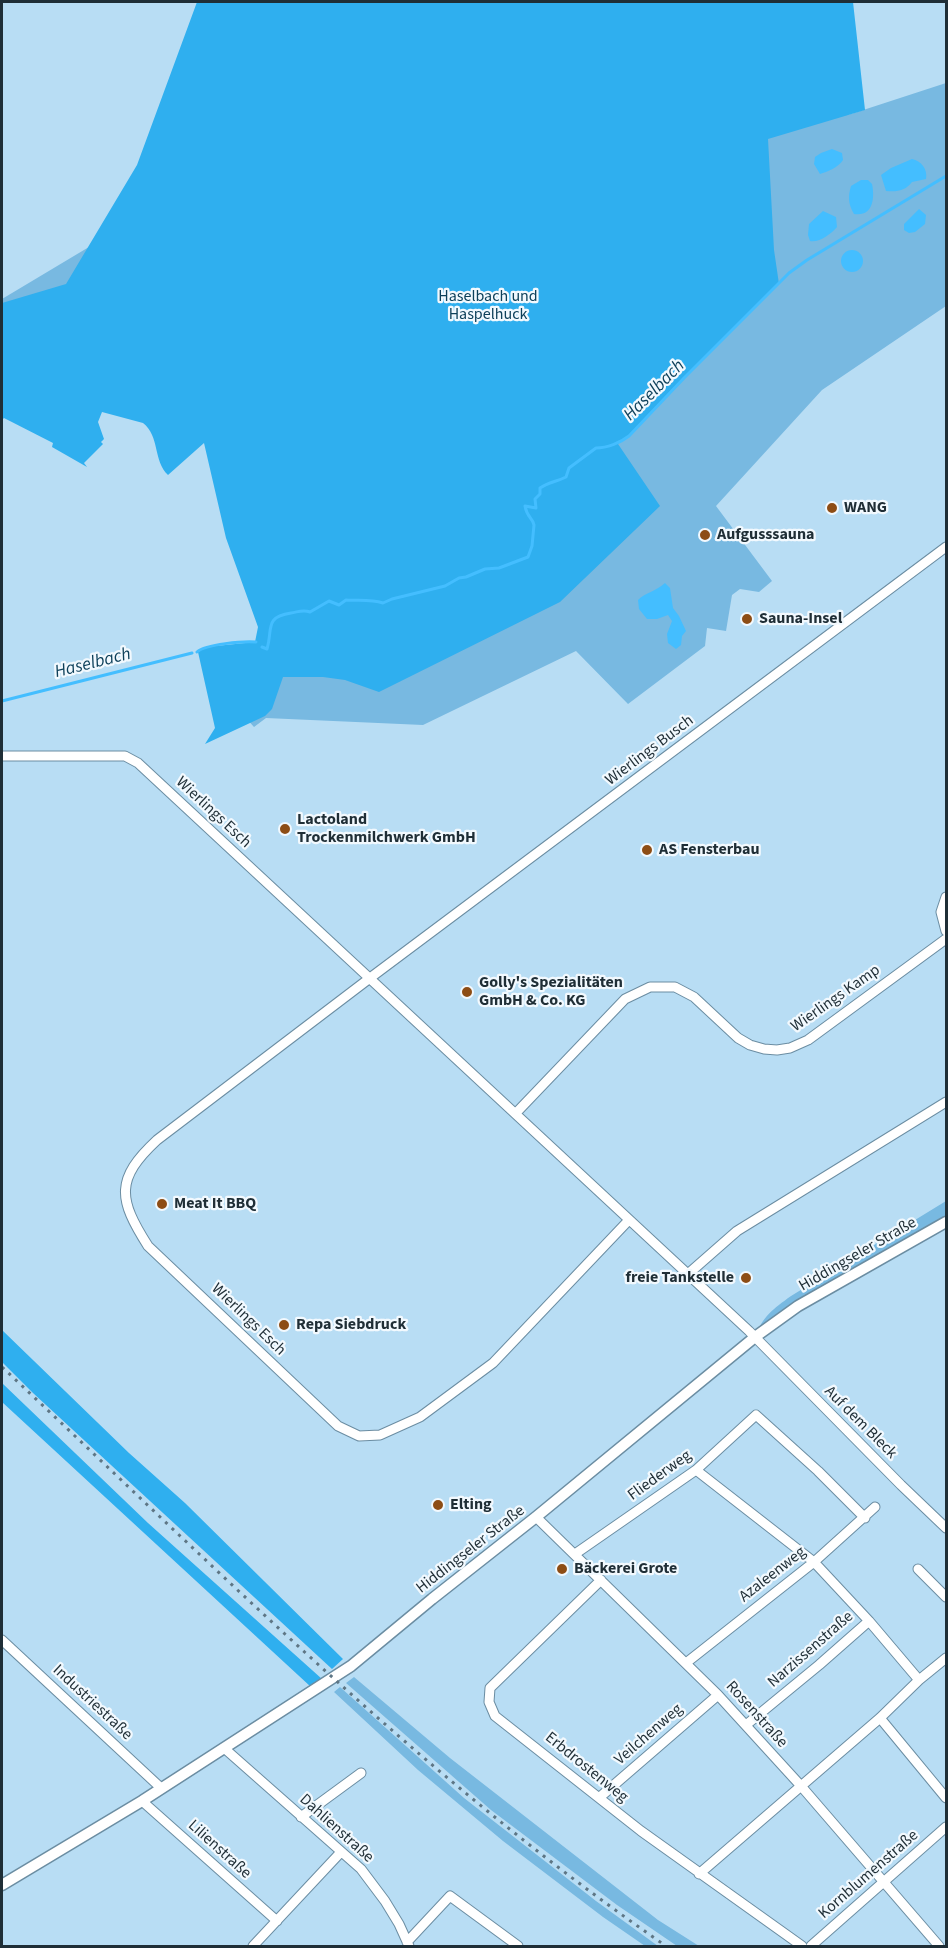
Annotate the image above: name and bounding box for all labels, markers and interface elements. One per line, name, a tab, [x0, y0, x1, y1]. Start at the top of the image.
park label: Haselbach und Haspelhuck	[438, 287, 538, 325]
water label: Haselbach	[620, 356, 690, 426]
place label: WANG	[844, 498, 887, 518]
marker: WANG	[825, 501, 839, 515]
place label: Aufgusssauna	[717, 525, 815, 545]
marker: Aufgusssauna	[698, 528, 712, 542]
place label: Sauna-Insel	[759, 609, 842, 629]
marker: Sauna-Insel	[740, 612, 754, 626]
water label: Haselbach	[53, 644, 133, 684]
street label: Wierlings Busch	[602, 712, 698, 790]
street label: Wierlings Esch	[171, 773, 255, 853]
place label: Lactoland Trockenmilchwerk GmbH	[297, 810, 476, 848]
marker: Lactoland Trockenmilchwerk GmbH	[278, 822, 292, 836]
place label: AS Fensterbau	[659, 840, 760, 860]
marker: AS Fensterbau	[640, 843, 654, 857]
street label: Wierlings Kamp	[788, 961, 884, 1037]
place label: Golly's Spezialitäten GmbH & Co. KG	[479, 973, 623, 1011]
marker: Golly's Spezialitäten GmbH & Co. KG	[460, 985, 474, 999]
place label: Meat It BBQ	[174, 1194, 256, 1214]
marker: Meat It BBQ	[155, 1197, 169, 1211]
street label: Hiddingseler Straße	[796, 1214, 920, 1296]
place label: freie Tankstelle	[626, 1268, 734, 1288]
marker: freie Tankstelle	[739, 1271, 753, 1285]
street label: Wierlings Esch	[207, 1280, 289, 1360]
place label: Repa Siebdruck	[296, 1315, 406, 1335]
marker: Repa Siebdruck	[277, 1318, 291, 1332]
street label: Auf dem Bleck	[820, 1383, 900, 1463]
street label: Fliederweg	[624, 1447, 696, 1505]
place label: Elting	[450, 1495, 492, 1515]
marker: Elting	[431, 1498, 445, 1512]
street label: Hiddingseler Straße	[413, 1502, 529, 1598]
street label: Azaleenweg	[736, 1543, 810, 1607]
place label: Bäckerei Grote	[574, 1559, 677, 1579]
marker: Bäckerei Grote	[555, 1562, 569, 1576]
street label: Narzissenstraße	[764, 1608, 858, 1692]
street label: Industriestraße	[48, 1661, 136, 1745]
street label: Rosenstraße	[721, 1678, 791, 1752]
street label: Veilchenweg	[611, 1700, 687, 1770]
street label: Erbdrostenweg	[541, 1729, 631, 1807]
street label: Dahlienstraße	[295, 1791, 377, 1867]
street label: Lilienstraße	[183, 1817, 255, 1883]
street label: Kornblumenstraße	[815, 1826, 923, 1924]

